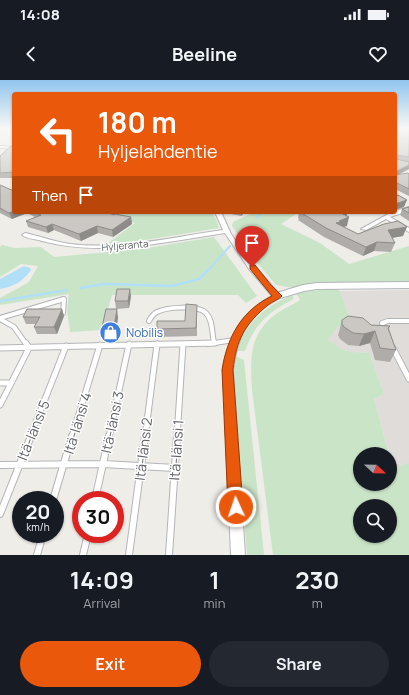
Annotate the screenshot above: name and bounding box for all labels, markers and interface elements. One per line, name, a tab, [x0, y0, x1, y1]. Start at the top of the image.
text: 14:08	[20, 4, 60, 25]
text: Beeline	[172, 42, 237, 66]
icon: back	[20, 43, 42, 65]
icon: heart	[367, 43, 389, 65]
text: 180 m	[98, 103, 177, 141]
icon: left	[32, 108, 84, 160]
text: Hyljelahdentie	[98, 139, 218, 163]
icon: arrive	[75, 184, 97, 206]
text: Then	[32, 185, 67, 206]
pin	[235, 226, 269, 267]
icon: arrive	[241, 232, 263, 254]
street label: Hyljeranta	[101, 236, 149, 254]
shop icon: Nobilis	[97, 319, 123, 345]
place label: Nobilis	[126, 324, 163, 341]
street label: Itä-länsi 3	[96, 389, 128, 455]
street label: Itä-länsi 4	[59, 390, 95, 456]
street label: Itä-länsi 5	[12, 397, 54, 463]
street label: Itä-länsi 2	[130, 416, 156, 482]
street label: Itä-länsi 1	[164, 419, 188, 481]
north arrow	[353, 447, 397, 491]
map controls	[353, 447, 397, 543]
position arrow	[215, 486, 257, 528]
speed limit sign: 30	[72, 491, 124, 543]
text: 20	[25, 498, 51, 525]
button: search	[353, 499, 397, 543]
text: km/h	[26, 520, 50, 534]
text: 14:09	[70, 563, 134, 596]
text: 1	[209, 563, 220, 596]
text: 230	[295, 563, 339, 596]
text: Arrival	[83, 594, 120, 612]
text: min	[204, 594, 225, 612]
text: m	[312, 594, 323, 612]
button: Exit	[20, 641, 201, 687]
button: Share	[209, 641, 389, 687]

